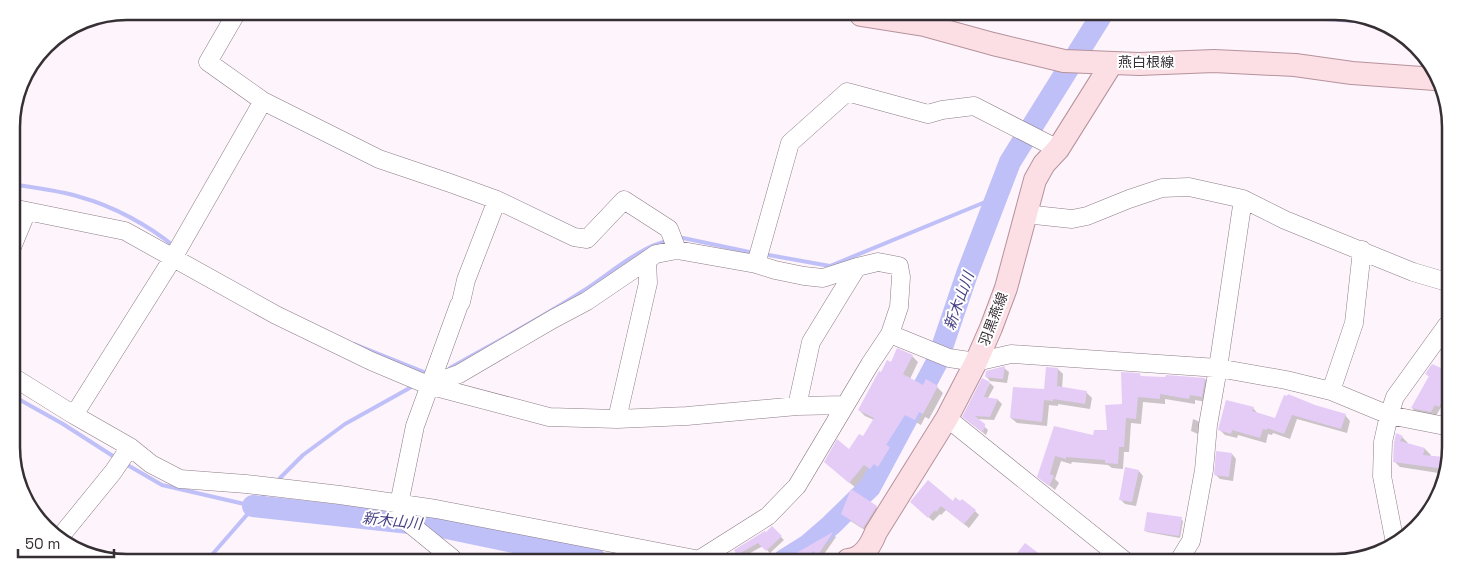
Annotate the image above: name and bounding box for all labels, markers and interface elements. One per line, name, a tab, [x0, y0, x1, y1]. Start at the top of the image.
street label: 燕白根線	[1118, 53, 1174, 71]
water label: 新木山川	[939, 268, 978, 332]
street label: 羽黒燕線	[975, 290, 1011, 348]
water label: 新木山川	[361, 508, 425, 533]
scale bar	[18, 526, 114, 558]
text: 50 m	[25, 534, 60, 553]

